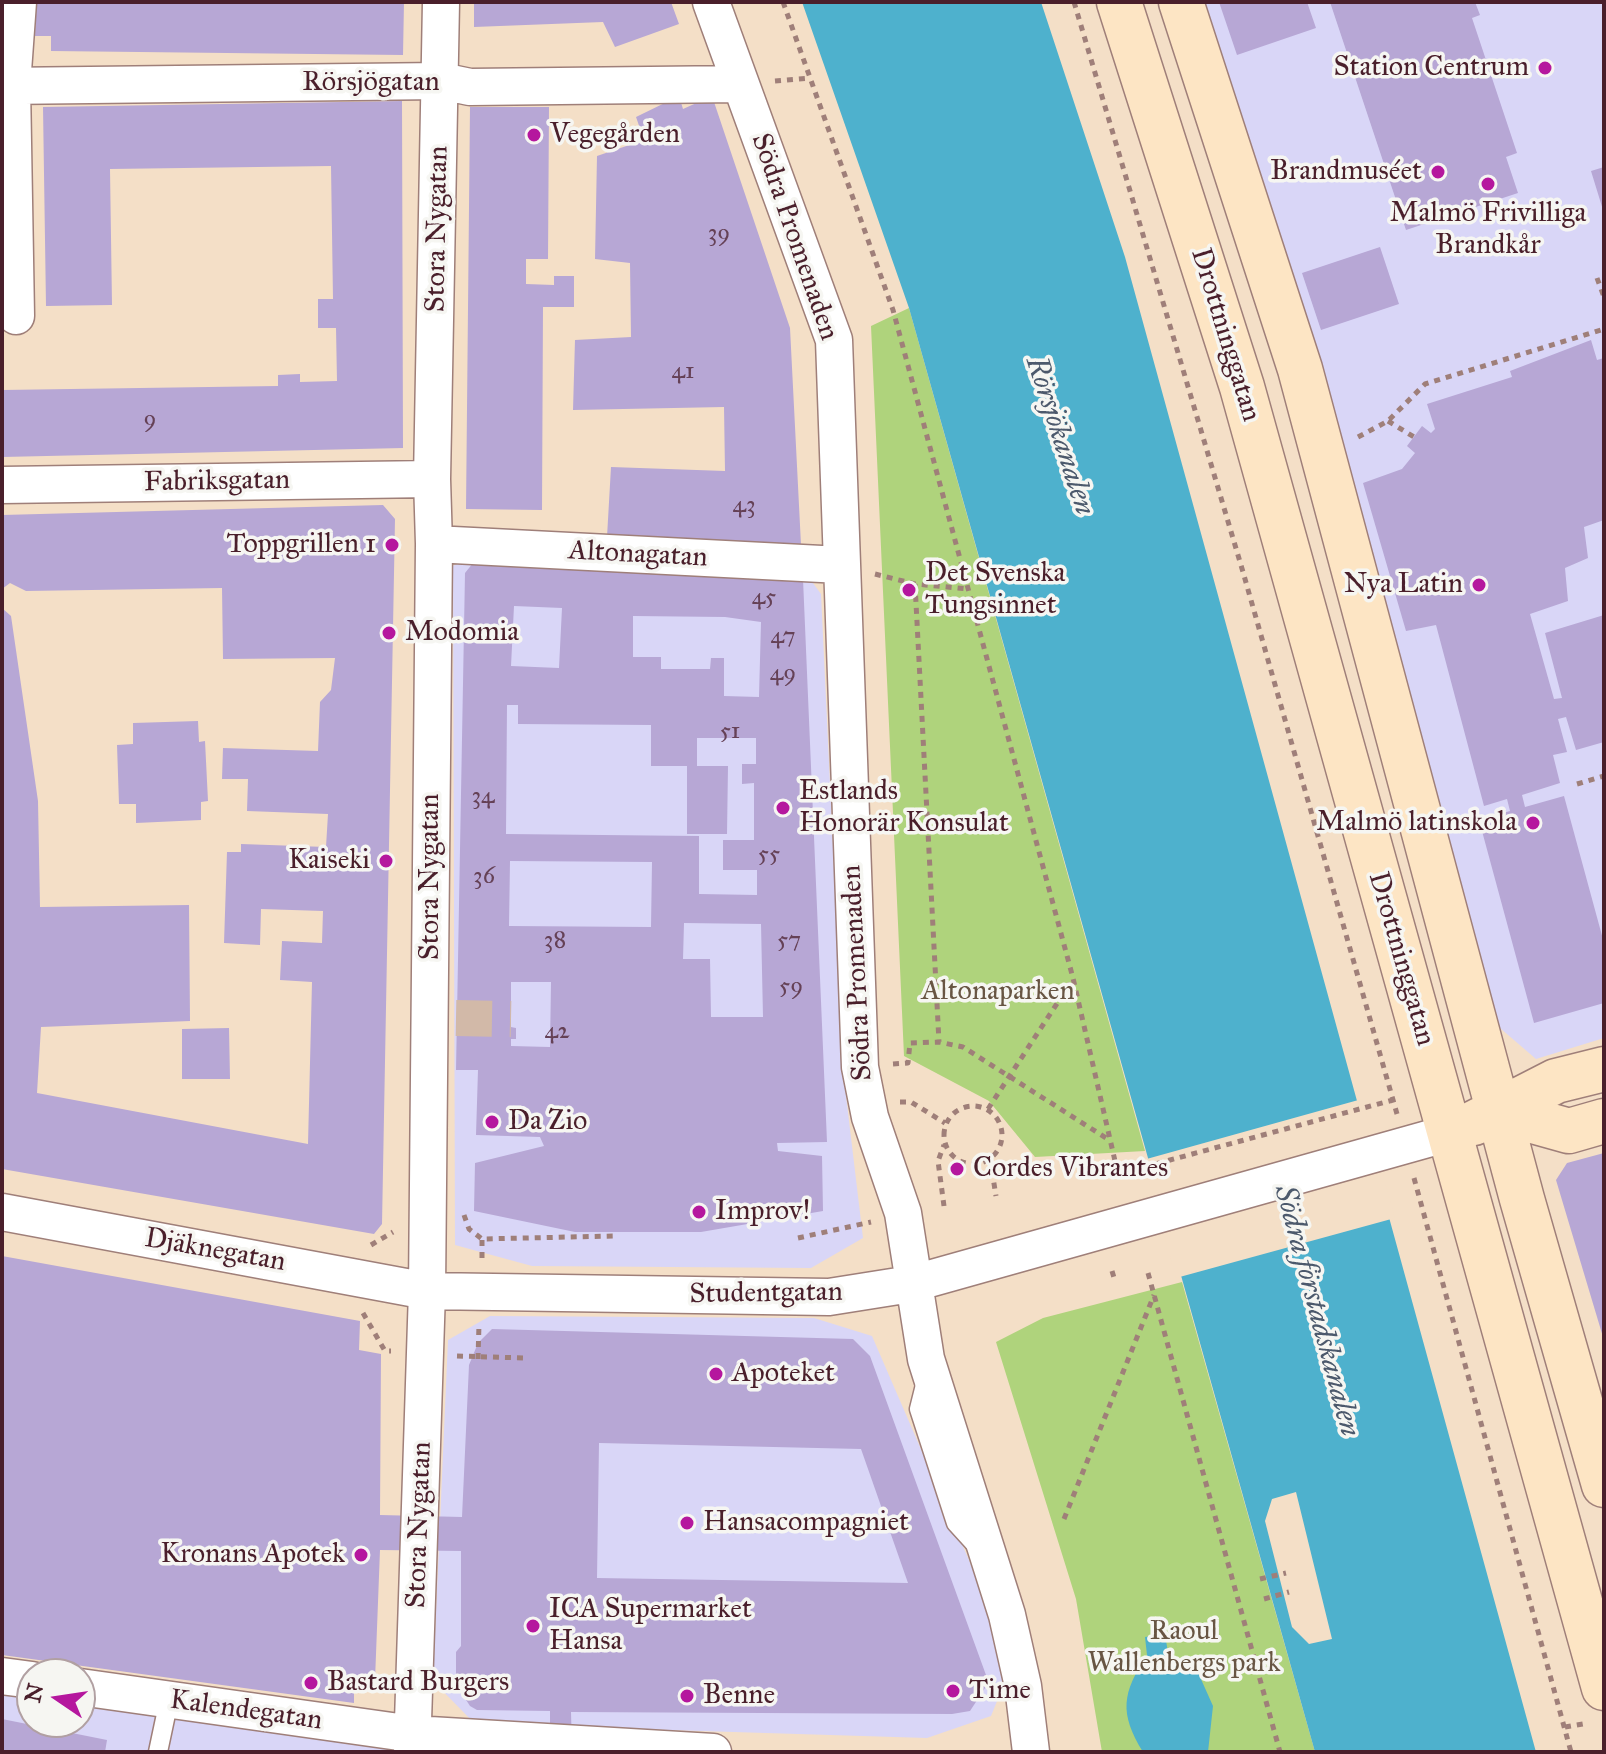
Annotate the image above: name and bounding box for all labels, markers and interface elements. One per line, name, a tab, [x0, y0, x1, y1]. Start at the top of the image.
place label: Station Centrum	[1333, 51, 1529, 85]
marker: Station Centrum	[1536, 59, 1554, 77]
street label: Rörsjögatan	[302, 66, 440, 100]
place label: Vegegården	[550, 118, 680, 152]
marker: Vegegården	[525, 126, 543, 144]
street label: Södra Promenaden	[743, 129, 845, 345]
street label: Stora Nygatan	[420, 145, 456, 313]
place label: Brandmuséet	[1270, 155, 1422, 189]
marker: Brandmuséet	[1429, 163, 1447, 181]
marker: Malmö Frivilliga Brandkår	[1479, 175, 1497, 193]
place label: Malmö Frivilliga Brandkår	[1390, 197, 1586, 263]
house number: 39	[708, 220, 730, 248]
street label: Drottninggatan	[1183, 244, 1267, 426]
water label: Rörsjökanalen	[1016, 352, 1102, 520]
house number: 41	[672, 358, 694, 386]
house number: 9	[144, 406, 156, 434]
street label: Fabriksgatan	[144, 464, 290, 500]
house number: 43	[733, 492, 755, 520]
place label: Toppgrillen 1	[227, 528, 376, 562]
street label: Altonagatan	[568, 535, 708, 575]
marker: Toppgrillen 1	[383, 536, 401, 554]
place label: Det Svenska Tungsinnet	[925, 557, 1065, 623]
place label: Nya Latin	[1344, 568, 1463, 602]
marker: Nya Latin	[1470, 576, 1488, 594]
marker: Det Svenska Tungsinnet	[900, 581, 918, 599]
house number: 45	[752, 584, 776, 612]
place label: Modomia	[405, 616, 519, 650]
house number: 47	[770, 623, 796, 651]
marker: Modomia	[380, 624, 398, 642]
house number: 49	[770, 660, 796, 688]
house number: 51	[720, 718, 740, 746]
place label: Estlands Honorär Konsulat	[799, 775, 1009, 841]
house number: 34	[472, 783, 494, 811]
street label: Stora Nygatan	[414, 794, 448, 960]
marker: Estlands Honorär Konsulat	[774, 799, 792, 817]
place label: Malmö latinskola	[1316, 806, 1517, 840]
marker: Malmö latinskola	[1524, 814, 1542, 832]
house number: 55	[758, 841, 780, 869]
place label: Kaiseki	[288, 844, 370, 878]
marker: Kaiseki	[377, 852, 395, 870]
house number: 36	[473, 863, 495, 891]
street label: Södra Promenaden	[836, 864, 880, 1082]
street label: Drottninggatan	[1360, 868, 1442, 1050]
house number: 38	[544, 927, 566, 955]
house number: 57	[777, 927, 801, 955]
house number: 59	[779, 973, 803, 1001]
park label: Altonaparken	[921, 975, 1075, 1009]
house number: 42	[544, 1018, 570, 1046]
place label: Da Zio	[508, 1105, 587, 1139]
marker: Da Zio	[483, 1113, 501, 1131]
place label: Cordes Vibrantes	[973, 1152, 1168, 1186]
marker: Cordes Vibrantes	[948, 1160, 966, 1178]
water label: Södra förstadskanalen	[1265, 1181, 1367, 1441]
place label: Improv!	[715, 1195, 810, 1229]
marker: Improv!	[690, 1203, 708, 1221]
street label: Djäknegatan	[142, 1222, 288, 1280]
street label: Studentgatan	[689, 1276, 843, 1312]
place label: Apoteket	[732, 1357, 835, 1391]
marker: Apoteket	[707, 1365, 725, 1383]
street label: Stora Nygatan	[400, 1441, 440, 1609]
place label: Hansacompagniet	[703, 1506, 909, 1540]
marker: Hansacompagniet	[678, 1514, 696, 1532]
place label: Kronans Apotek	[160, 1538, 345, 1572]
marker: Kronans Apotek	[352, 1546, 370, 1564]
place label: ICA Supermarket Hansa	[549, 1593, 752, 1659]
park label: Raoul Wallenbergs park	[1087, 1615, 1281, 1681]
marker: ICA Supermarket Hansa	[524, 1617, 542, 1635]
north arrow	[16, 1658, 96, 1738]
place label: Bastard Burgers	[327, 1666, 509, 1700]
marker: Bastard Burgers	[302, 1674, 320, 1692]
place label: Time	[969, 1674, 1031, 1708]
place label: Benne	[703, 1679, 775, 1713]
text: N	[19, 1681, 49, 1705]
marker: Time	[944, 1682, 962, 1700]
street label: Kalendegatan	[168, 1684, 324, 1738]
marker: Benne	[678, 1687, 696, 1705]

